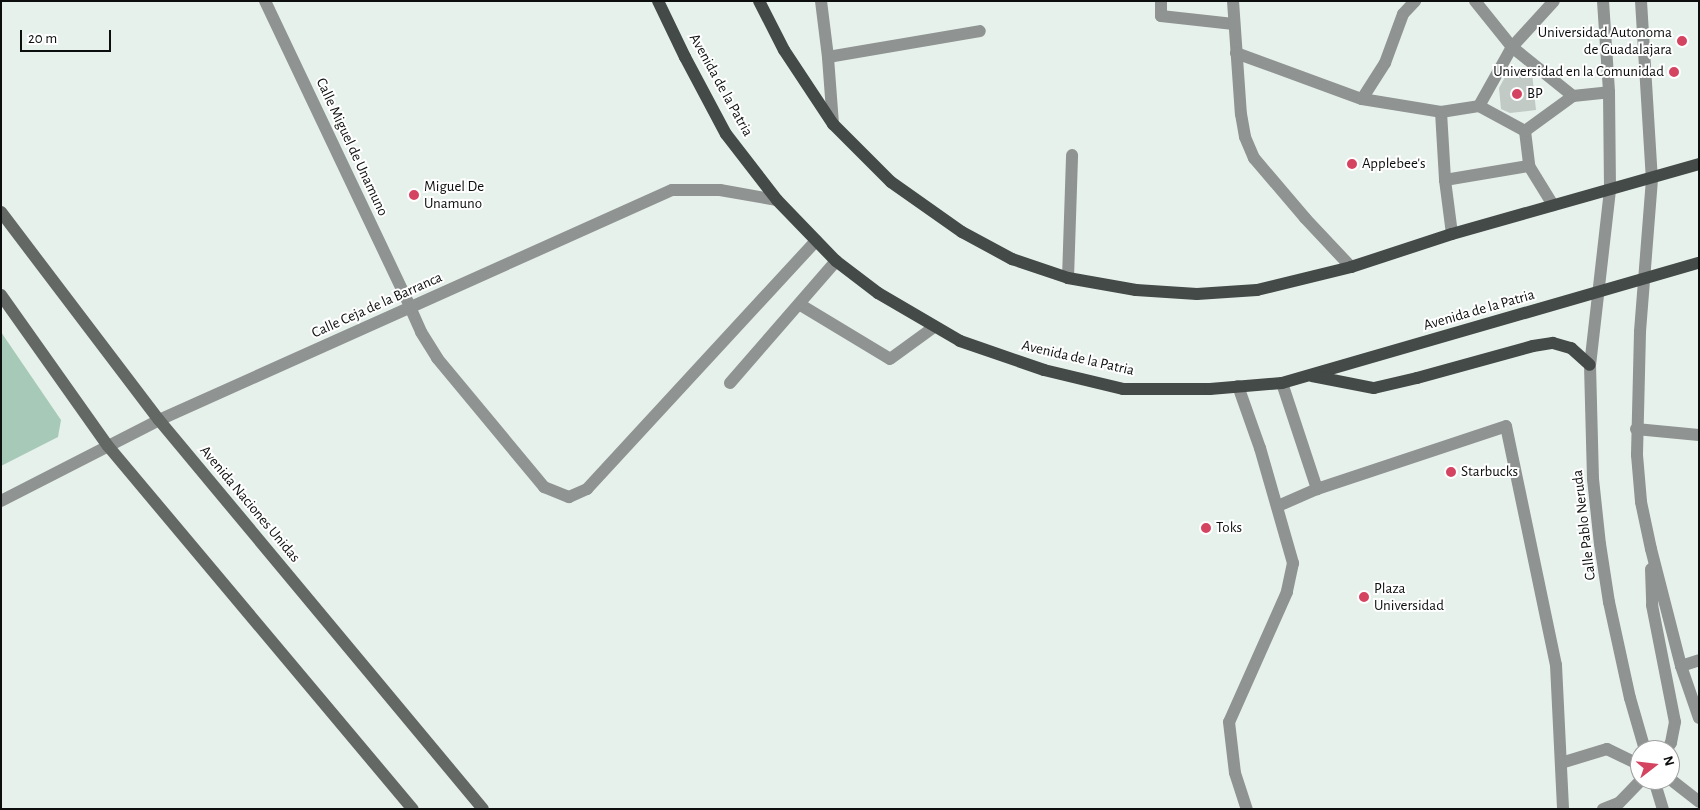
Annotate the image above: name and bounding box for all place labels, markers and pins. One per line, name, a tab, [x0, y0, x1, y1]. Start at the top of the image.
place label: Universidad Autonoma de Guadalajara	[1538, 23, 1672, 58]
marker: Universidad Autonoma de Guadalajara	[1676, 35, 1688, 47]
place label: Universidad en la Comunidad	[1493, 63, 1664, 81]
marker: Universidad en la Comunidad	[1668, 66, 1680, 78]
place label: BP	[1527, 85, 1543, 103]
marker: BP	[1511, 88, 1523, 100]
place label: Applebee's	[1362, 155, 1425, 173]
marker: Applebee's	[1346, 158, 1358, 170]
place label: Miguel De Unamuno	[424, 177, 484, 212]
marker: Miguel De Unamuno	[408, 189, 420, 201]
place label: Starbucks	[1461, 463, 1518, 481]
marker: Starbucks	[1445, 466, 1457, 478]
place label: Toks	[1216, 519, 1242, 537]
marker: Toks	[1200, 522, 1212, 534]
place label: Plaza Universidad	[1374, 579, 1444, 614]
marker: Plaza Universidad	[1358, 591, 1370, 603]

